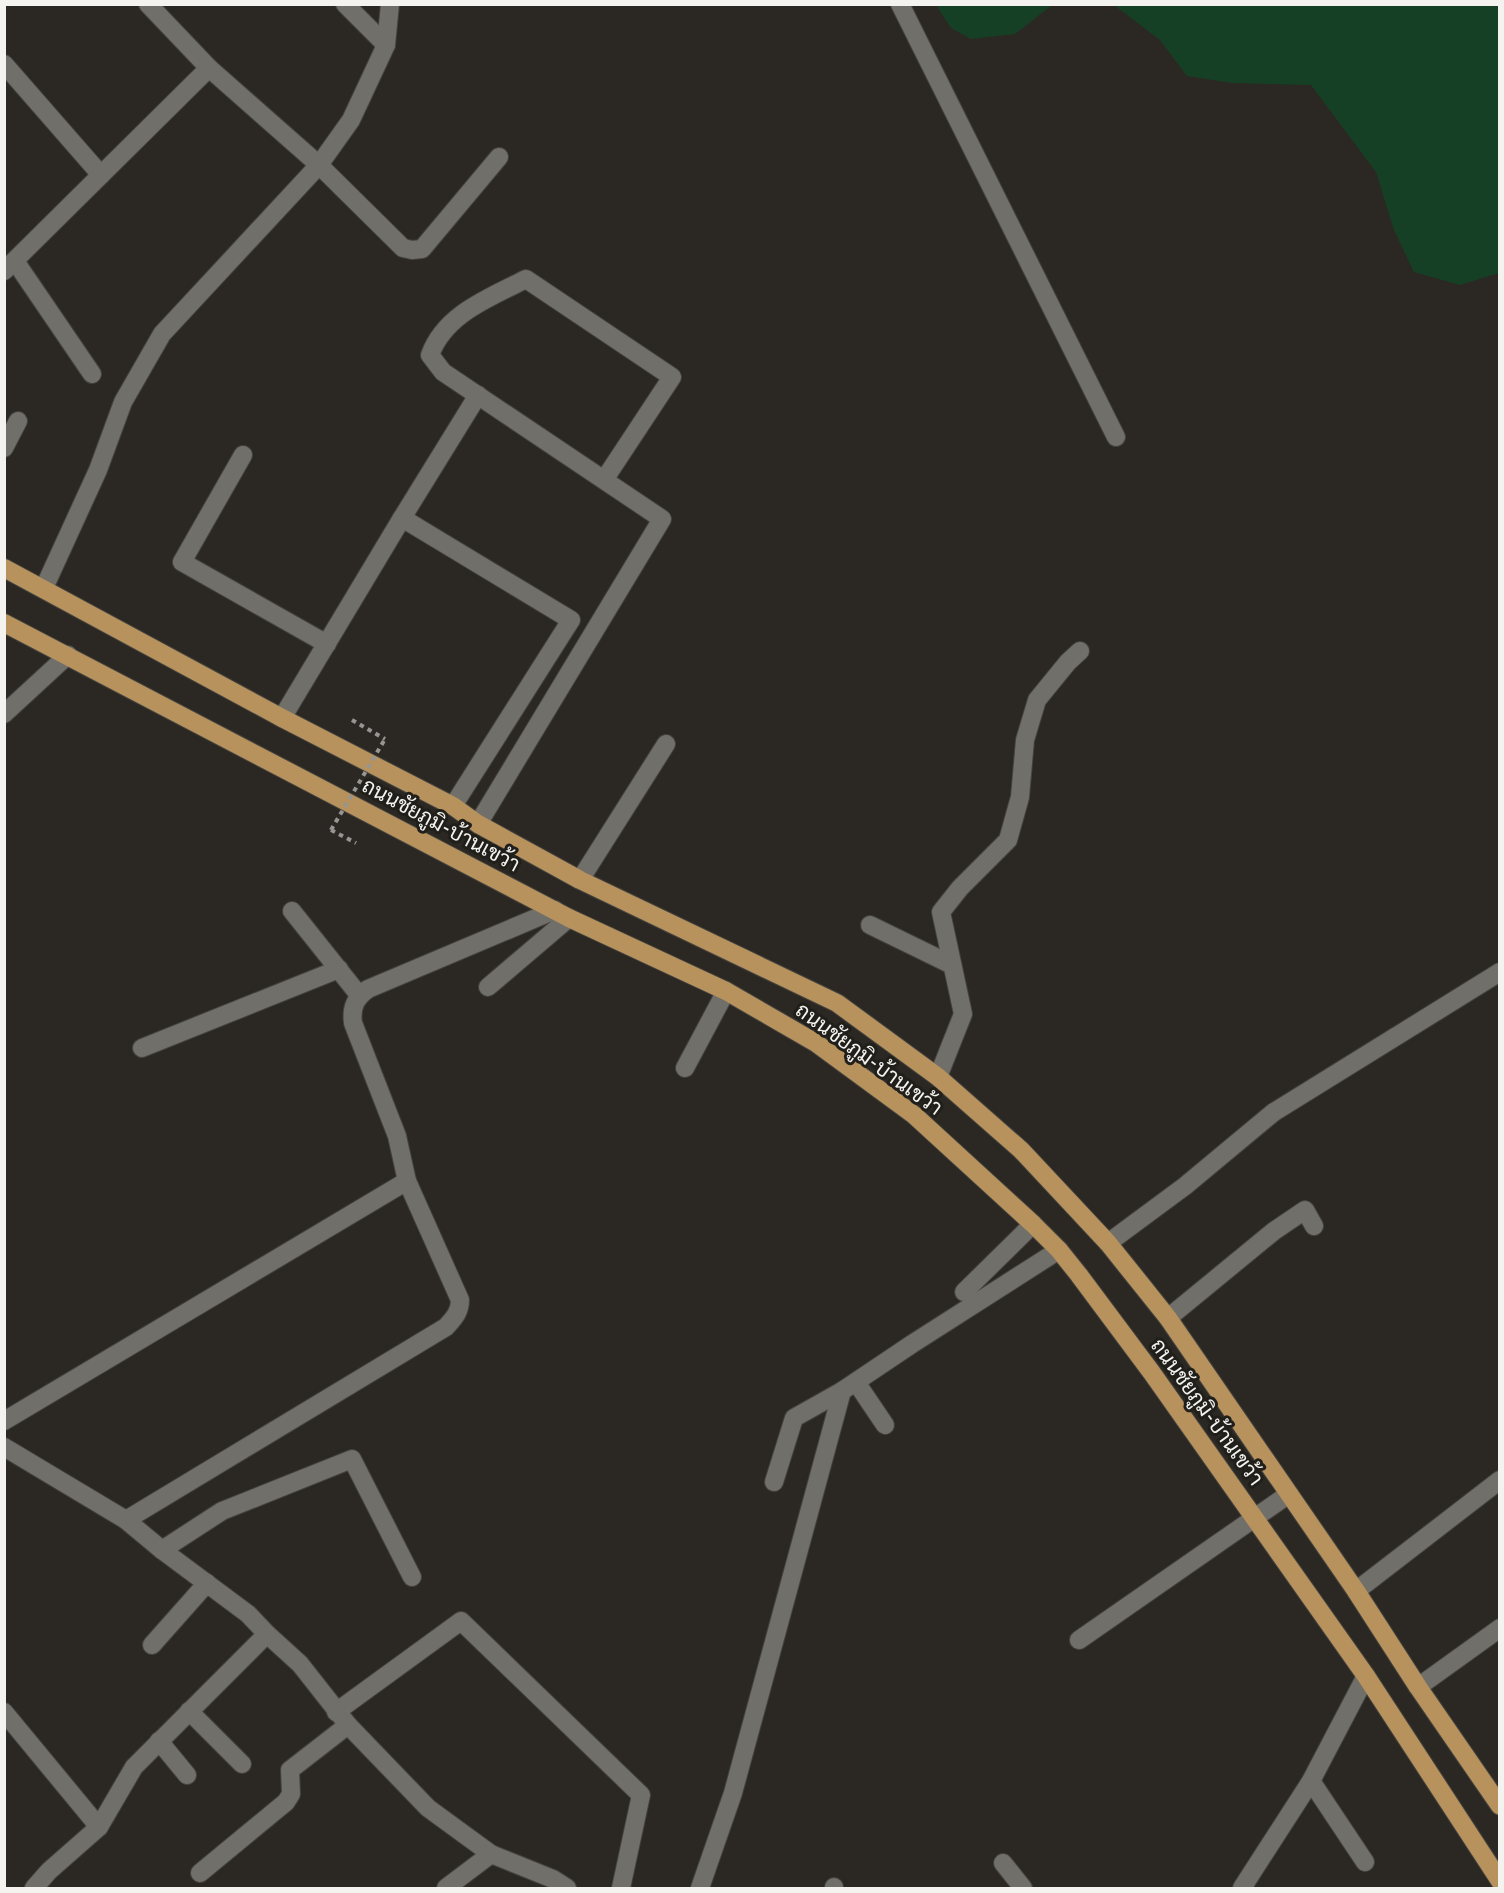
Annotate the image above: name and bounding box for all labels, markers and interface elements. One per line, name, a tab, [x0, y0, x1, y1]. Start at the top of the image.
street label: ถนนชัยภูมิ-บ้านเขว้า	[357, 773, 524, 879]
street label: ถนนชัยภูมิ-บ้านเขว้า	[789, 998, 947, 1123]
street label: ถนนชัยภูมิ-บ้านเขว้า	[1143, 1334, 1268, 1492]

